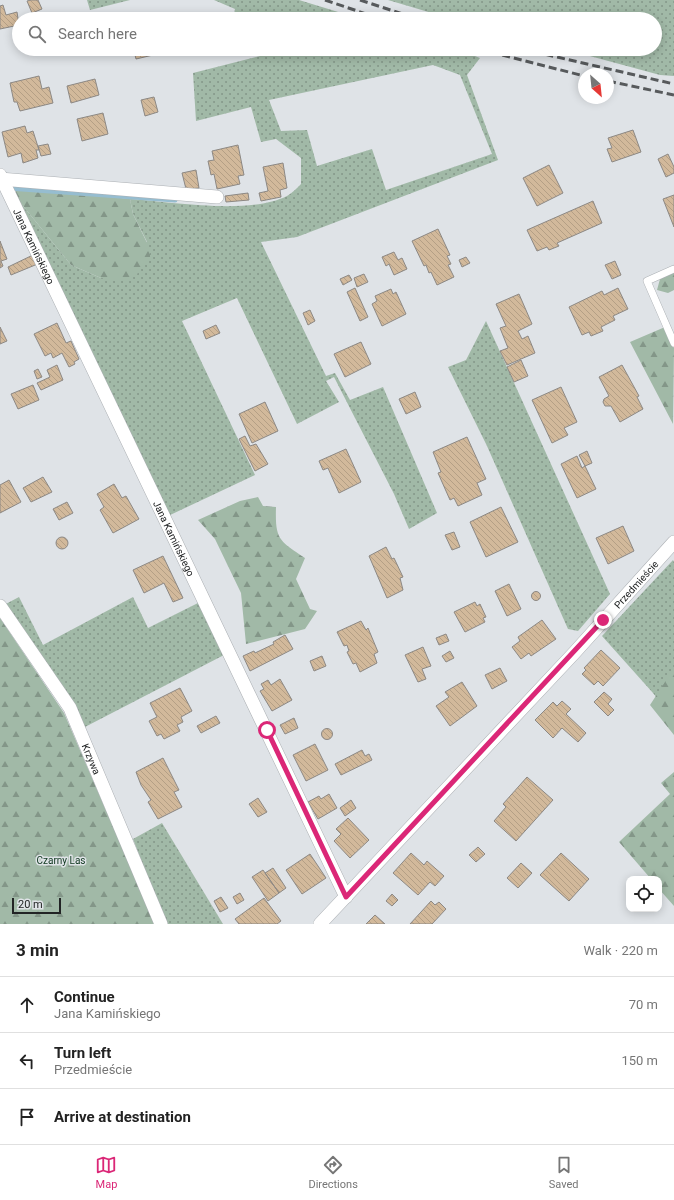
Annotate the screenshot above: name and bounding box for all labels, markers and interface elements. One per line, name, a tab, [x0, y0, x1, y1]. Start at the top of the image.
search box	[12, 12, 662, 56]
icon: search	[26, 23, 48, 45]
text: Search here	[58, 25, 137, 43]
north arrow	[578, 68, 614, 104]
street label: Jana Kamińskiego	[11, 207, 57, 286]
street label: Jana Kamińskiego	[151, 499, 197, 578]
street label: Przedmieście	[612, 558, 660, 610]
route end	[594, 611, 612, 629]
route start	[258, 721, 276, 739]
street label: Krzywa	[80, 742, 103, 776]
park label: Czarny Las	[36, 855, 86, 866]
map controls	[626, 876, 662, 912]
button: locate	[626, 876, 662, 912]
scale bar	[12, 896, 61, 915]
text: 20 m	[18, 898, 43, 911]
text: 3 min	[16, 940, 59, 960]
text: Walk · 220 m	[583, 943, 658, 958]
text: Continue	[54, 988, 115, 1006]
icon: ahead	[16, 994, 38, 1016]
text: 70 m	[629, 997, 658, 1012]
text: Jana Kamińskiego	[54, 1006, 161, 1021]
text: Turn left	[54, 1044, 111, 1062]
icon: left	[16, 1050, 38, 1072]
text: 150 m	[621, 1053, 658, 1068]
text: Przedmieście	[54, 1062, 132, 1077]
icon: arrive	[16, 1106, 38, 1128]
text: Arrive at destination	[54, 1108, 191, 1126]
tab: Map	[95, 1154, 117, 1191]
tab: Directions	[308, 1154, 358, 1191]
tab: Saved	[549, 1154, 579, 1191]

